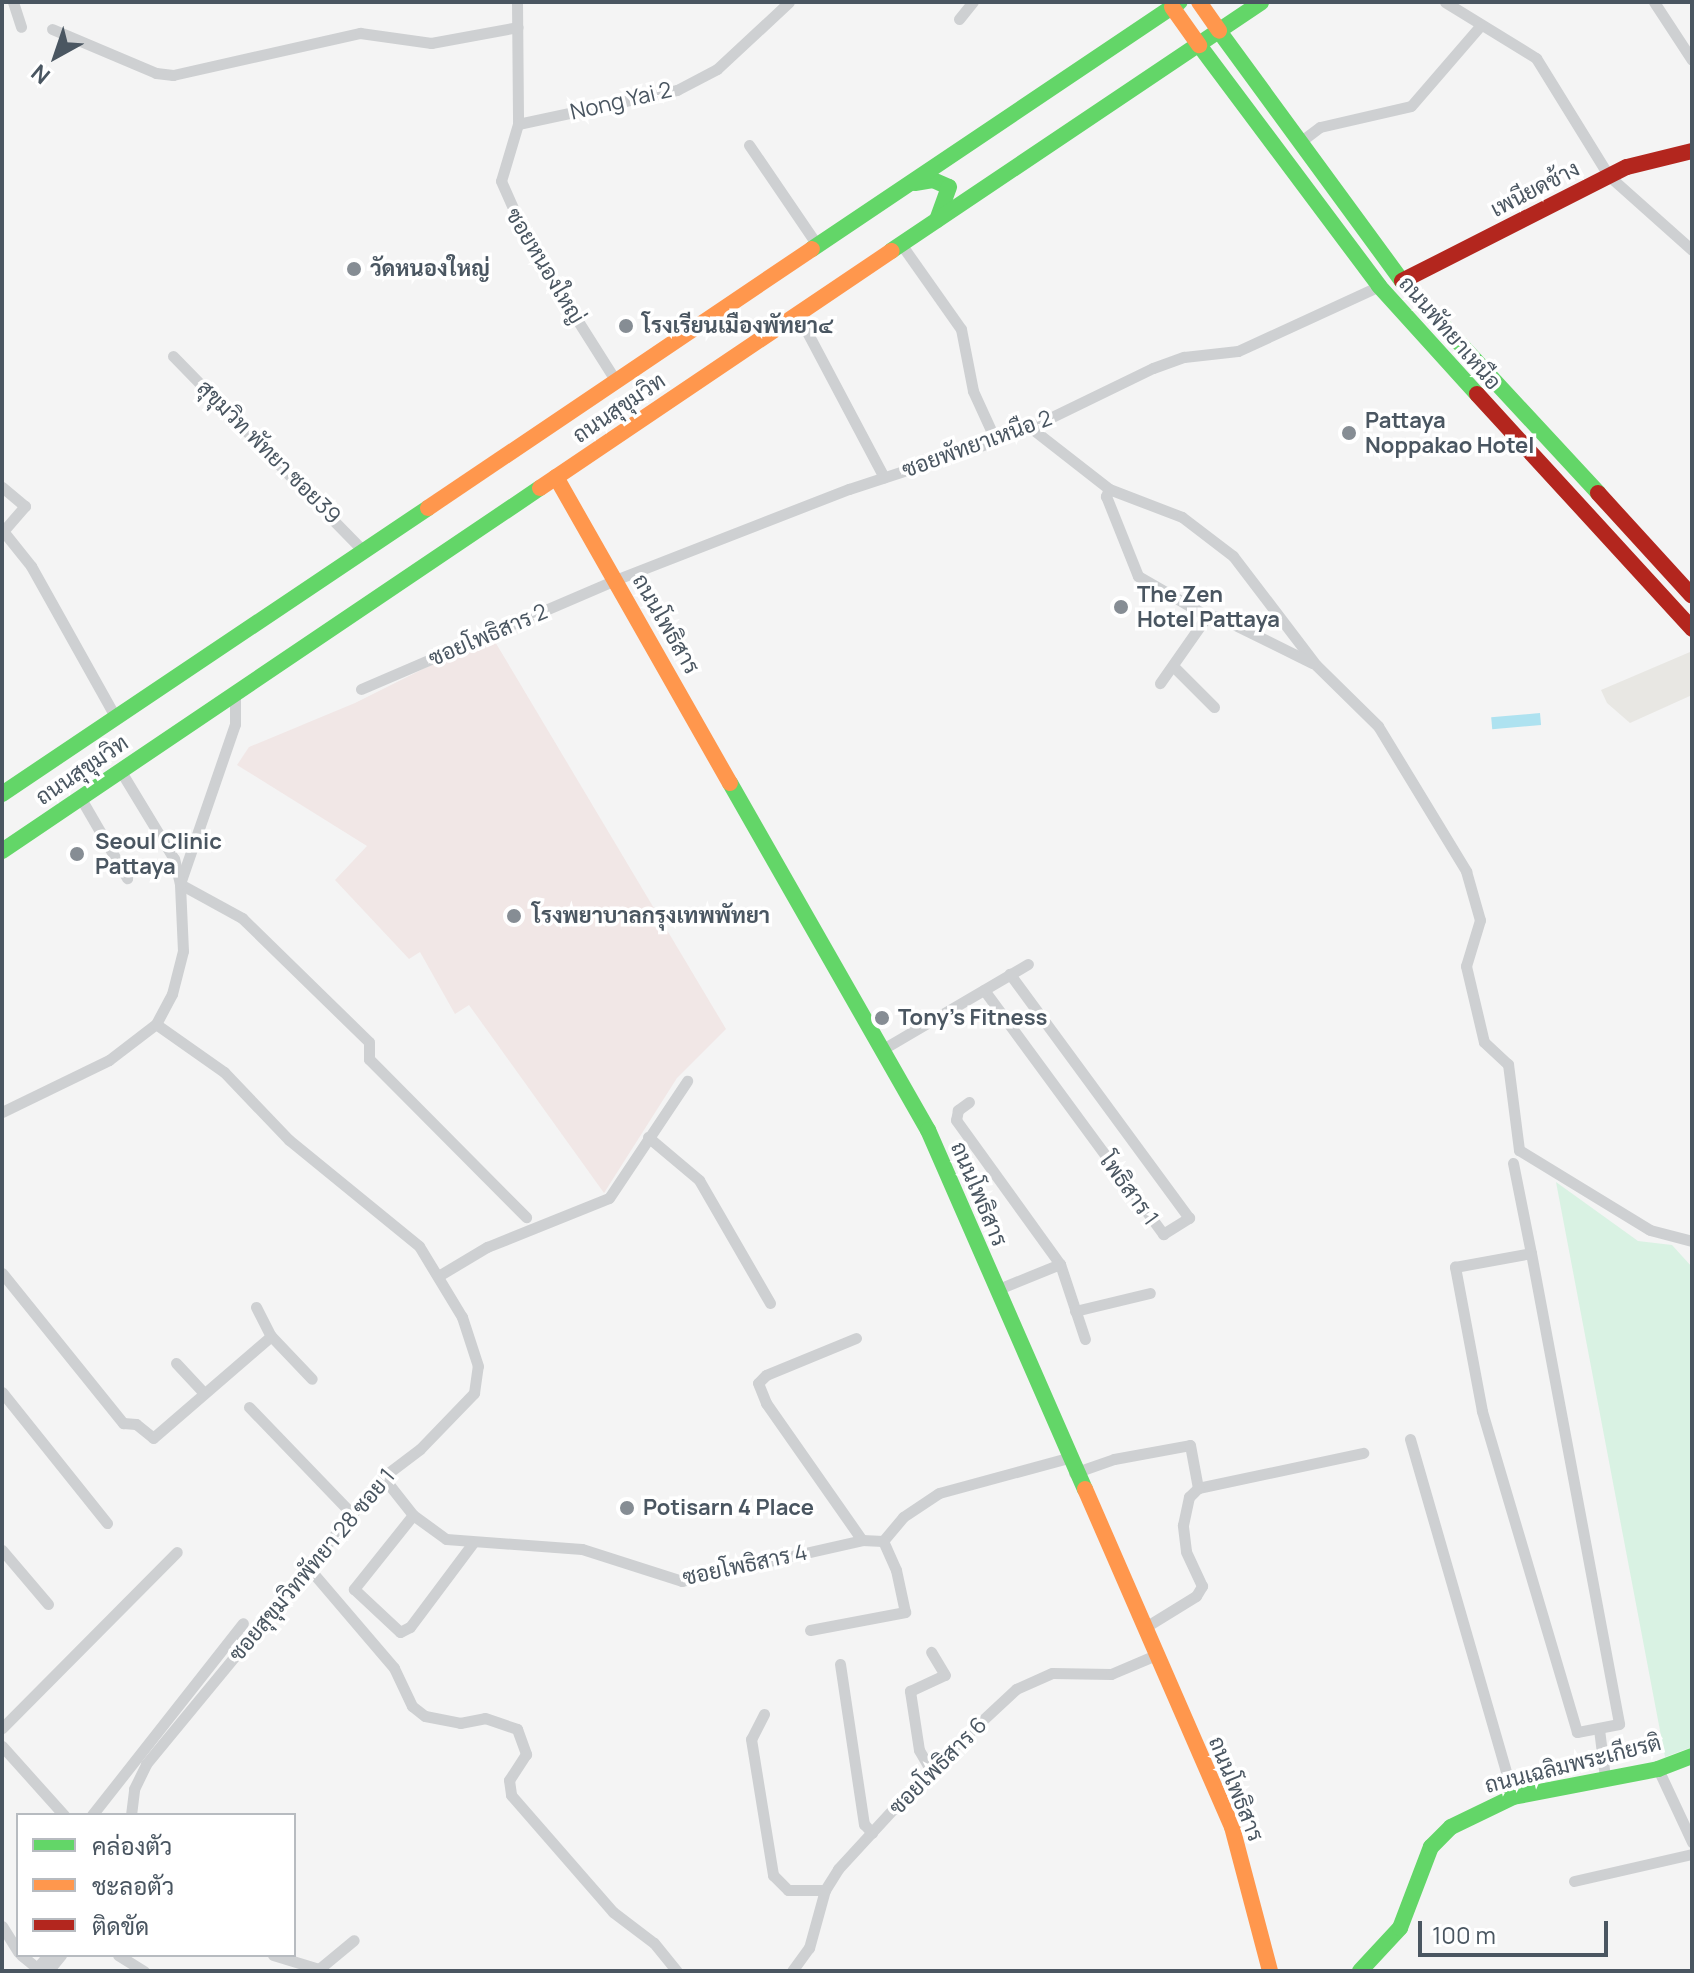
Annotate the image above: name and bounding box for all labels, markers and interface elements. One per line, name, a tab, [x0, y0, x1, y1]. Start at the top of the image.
north arrow	[16, 16, 96, 96]
text: N	[25, 58, 56, 91]
street label: Nong Yai 2	[568, 77, 674, 125]
street label: เพนียดช้าง	[1486, 155, 1584, 223]
street label: ซอยหนองใหญ่	[500, 203, 590, 329]
place label: วัดหนองใหญ่	[370, 256, 490, 282]
marker: วัดหนองใหญ่	[345, 260, 363, 278]
street label: ถนนพัทยาเหนือ	[1393, 271, 1507, 395]
place label: โรงเรียนเมืองพัทยา๔	[642, 313, 833, 339]
marker: โรงเรียนเมืองพัทยา๔	[617, 317, 635, 335]
street label: ถนนสุขุมวิท	[568, 367, 670, 449]
street label: สุขุมวิท พัทยา ซอย39	[192, 375, 346, 529]
street label: ซอยพัทยาเหนือ 2	[899, 405, 1055, 483]
place label: Pattaya Noppakao Hotel	[1365, 407, 1534, 458]
marker: Pattaya Noppakao Hotel	[1340, 424, 1358, 442]
street label: ถนนโพธิสาร	[627, 569, 705, 679]
place label: The Zen Hotel Pattaya	[1137, 581, 1280, 632]
street label: ซอยโพธิสาร 2	[425, 598, 551, 672]
marker: The Zen Hotel Pattaya	[1112, 598, 1130, 616]
street label: ถนนสุขุมวิท	[31, 729, 133, 811]
place label: Seoul Clinic Pattaya	[95, 828, 222, 880]
marker: Seoul Clinic Pattaya	[66, 843, 88, 865]
place label: โรงพยาบาลกรุงเทพพัทยา	[532, 903, 770, 929]
marker: โรงพยาบาลกรุงเทพพัทยา	[503, 905, 525, 927]
place label: Tony's Fitness	[898, 1005, 1047, 1031]
marker: Tony's Fitness	[873, 1009, 891, 1027]
street label: ถนนโพธิสาร	[945, 1138, 1013, 1250]
street label: โพธิสาร 1	[1094, 1148, 1164, 1230]
street label: ซอยสุขุมวิทพัทยา 28 ซอย 1	[224, 1463, 400, 1667]
place label: Potisarn 4 Place	[643, 1495, 814, 1521]
marker: Potisarn 4 Place	[618, 1499, 636, 1517]
street label: ซอยโพธิสาร 4	[680, 1539, 810, 1591]
street label: ซอยโพธิสาร 6	[884, 1712, 992, 1820]
street label: ถนนเฉลิมพระเกียรติ	[1482, 1729, 1664, 1799]
street label: ถนนโพธิสาร	[1203, 1733, 1269, 1845]
legend	[16, 1813, 296, 1957]
text: คล่องตัว	[92, 1829, 172, 1862]
text: ชะลอตัว	[92, 1869, 174, 1902]
scale bar	[1422, 1905, 1612, 1955]
text: ติดขัด	[92, 1909, 149, 1942]
text: 100 m	[1432, 1918, 1496, 1951]

